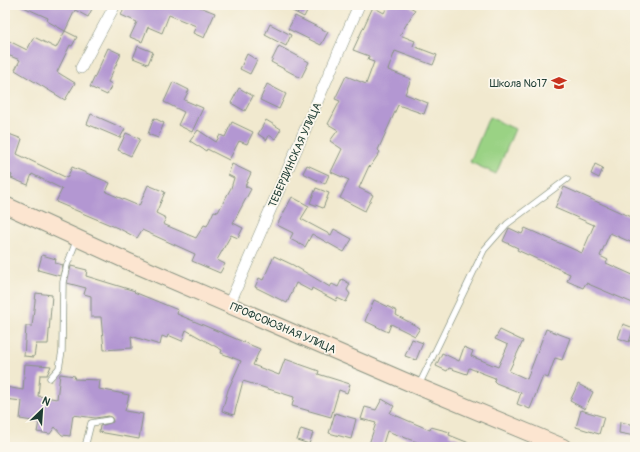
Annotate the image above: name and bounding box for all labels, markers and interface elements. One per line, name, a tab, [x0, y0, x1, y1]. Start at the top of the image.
school or university icon: Школа №17	[550, 74, 568, 92]
place label: Школа №17	[490, 77, 547, 90]
street label: ТЕБЕРДИНСКАЯ УЛИЦА	[266, 100, 324, 210]
street label: ПРОФСОЮЗНАЯ УЛИЦА	[228, 300, 338, 356]
north arrow	[22, 390, 62, 430]
text: N	[40, 394, 53, 409]

